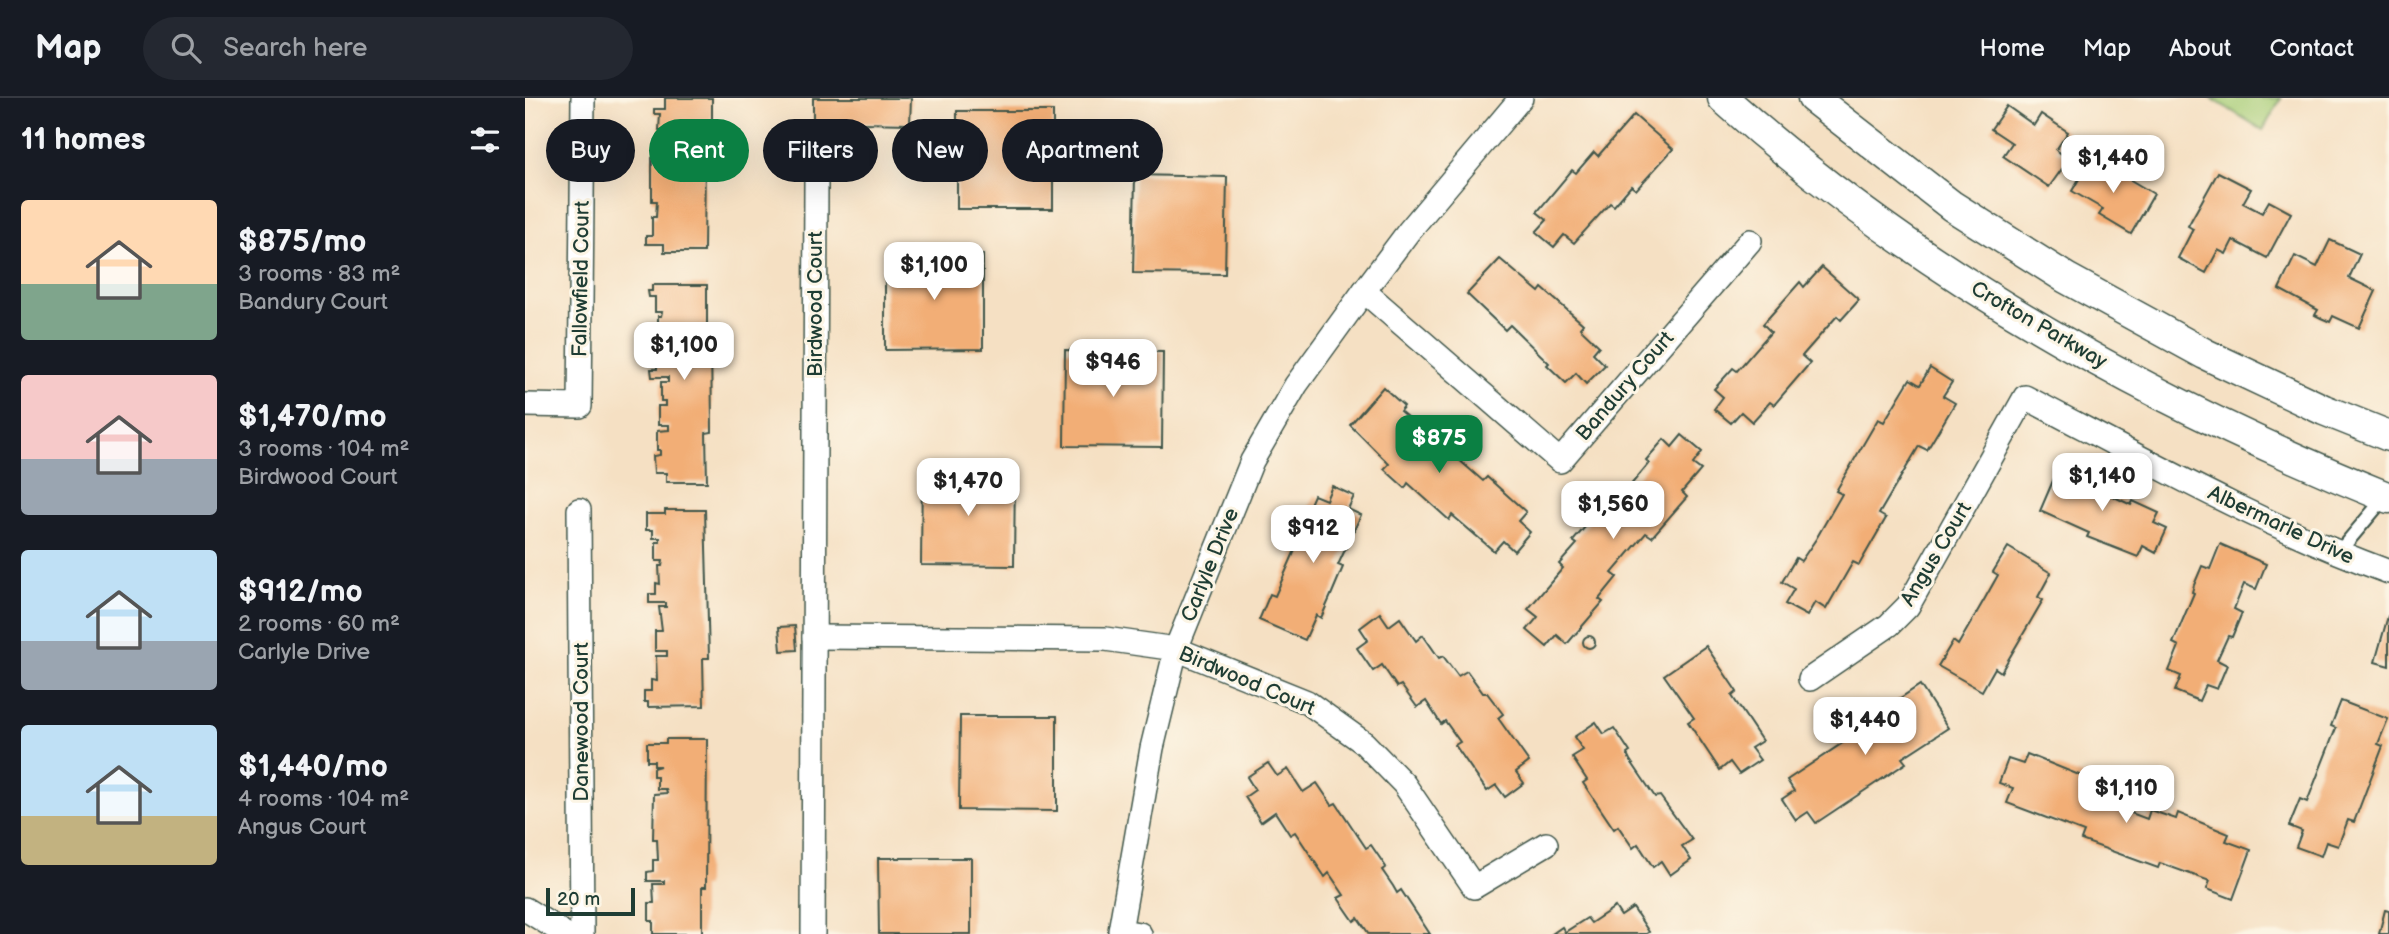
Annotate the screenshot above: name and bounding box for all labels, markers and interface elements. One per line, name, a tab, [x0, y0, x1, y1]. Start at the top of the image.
search box	[143, 17, 633, 80]
text: Map	[35, 28, 101, 68]
icon: search	[167, 29, 205, 67]
text: Search here	[223, 33, 367, 64]
text: Home	[1980, 34, 2045, 63]
text: Map	[2083, 34, 2131, 63]
text: About	[2169, 34, 2231, 63]
text: Contact	[2269, 34, 2354, 63]
chip: Buy	[546, 119, 635, 182]
chip: Rent	[649, 119, 749, 182]
chip: Filters	[763, 119, 878, 182]
chip: New	[892, 119, 988, 182]
chip: Apartment	[1002, 119, 1163, 182]
icon: filters	[466, 121, 504, 159]
text: 11 homes	[21, 122, 145, 158]
pin: $1,440	[2056, 136, 2170, 195]
text: $1,440	[2077, 144, 2149, 172]
street label: Fallowfield Court	[567, 200, 595, 357]
text: $875/mo	[238, 224, 366, 260]
icon: home	[77, 228, 161, 312]
street label: Birdwood Court	[803, 231, 828, 377]
pin: $1,100	[877, 242, 991, 302]
text: $1,100	[900, 251, 968, 279]
text: 3 rooms · 83 m²	[238, 260, 400, 288]
street label: Crofton Parkway	[1966, 276, 2112, 374]
text: Bandury Court	[238, 288, 388, 316]
pin: $1,100	[627, 322, 741, 382]
street label: Bandury Court	[1571, 326, 1680, 446]
text: $1,100	[650, 331, 718, 359]
pin: $946	[1072, 340, 1154, 399]
text: $946	[1085, 348, 1141, 376]
text: $1,470/mo	[238, 399, 387, 435]
icon: home	[77, 403, 161, 487]
pin: $875	[1398, 416, 1480, 475]
text: $875	[1412, 424, 1466, 452]
text: 3 rooms · 104 m²	[238, 435, 409, 463]
pin: $1,140	[2045, 454, 2159, 513]
pin: $1,470	[911, 458, 1025, 518]
text: $1,140	[2068, 462, 2136, 490]
text: Birdwood Court	[238, 463, 398, 491]
text: $1,470	[933, 467, 1003, 495]
street label: Albermarle Drive	[2204, 480, 2358, 570]
pin: $1,560	[1556, 482, 1670, 541]
text: $1,560	[1577, 490, 1649, 518]
street label: Angus Court	[1895, 497, 1977, 611]
street label: Carlyle Drive	[1176, 504, 1244, 626]
pin: $912	[1272, 505, 1354, 565]
text: $912	[1287, 514, 1339, 542]
text: $912/mo	[238, 574, 363, 610]
icon: home	[77, 578, 161, 662]
text: 2 rooms · 60 m²	[238, 610, 400, 638]
text: Carlyle Drive	[238, 638, 370, 666]
street label: Birdwood Court	[1175, 641, 1319, 721]
street label: Danewood Court	[569, 642, 594, 802]
pin: $1,440	[1808, 698, 1922, 757]
text: $1,440	[1829, 706, 1901, 734]
text: $1,440/mo	[238, 749, 388, 785]
icon: home	[77, 753, 161, 837]
pin: $1,110	[2069, 766, 2183, 825]
text: $1,110	[2094, 774, 2158, 802]
text: 4 rooms · 104 m²	[238, 785, 409, 813]
text: Angus Court	[238, 813, 366, 841]
scale bar	[546, 885, 635, 917]
text: 20 m	[557, 888, 600, 911]

